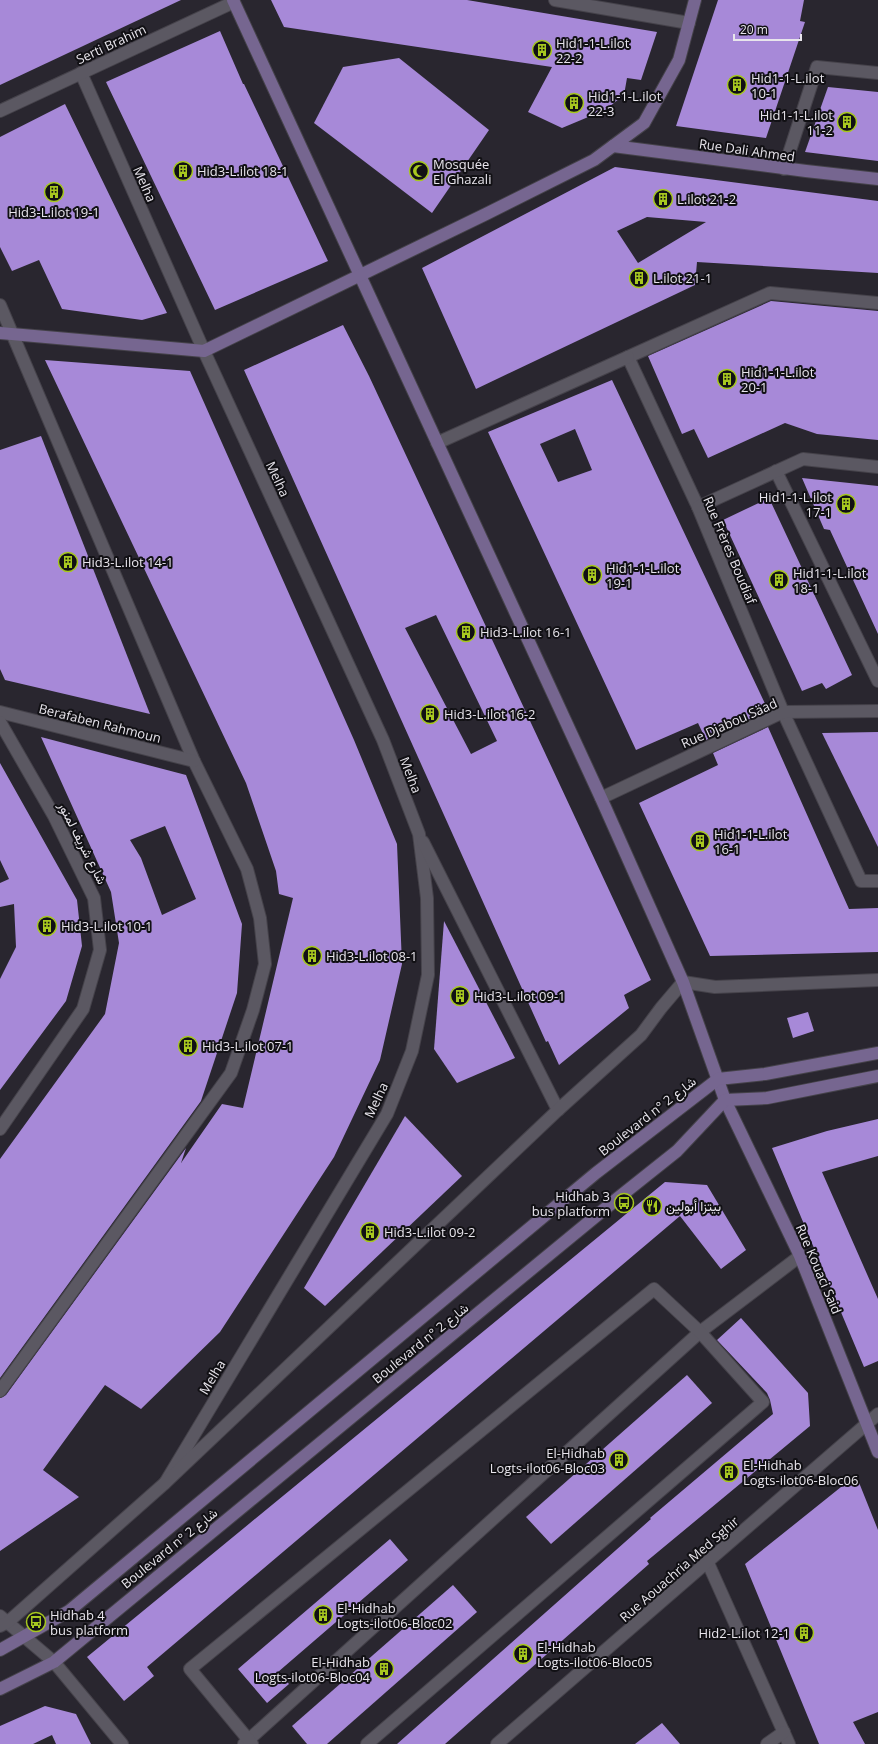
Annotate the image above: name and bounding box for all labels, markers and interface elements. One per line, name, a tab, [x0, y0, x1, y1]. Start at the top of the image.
scale bar	[734, 16, 801, 42]
street label: Serti Brahim	[73, 20, 149, 68]
text: 20 m	[740, 21, 768, 38]
place label: Hid1-1-L.ilot 22-2	[556, 34, 630, 67]
building icon: Hid1-1-L.ilot 22-2	[531, 39, 553, 61]
place label: Hid1-1-L.ilot 10-1	[751, 69, 825, 102]
building icon: Hid1-1-L.ilot 10-1	[726, 74, 748, 96]
place label: Hid1-1-L.ilot 22-3	[588, 87, 662, 120]
building icon: Hid1-1-L.ilot 22-3	[563, 92, 585, 114]
place label: Hid1-1-L.ilot 11-2	[760, 106, 833, 139]
building icon: Hid1-1-L.ilot 11-2	[836, 111, 858, 133]
street label: Rue Dali Ahmed	[698, 134, 796, 166]
place label: Mosquée El Ghazali	[433, 155, 491, 188]
building icon: Hid3-L.ilot 18-1	[172, 160, 194, 182]
mosque icon: Mosquée El Ghazali	[408, 160, 430, 182]
place label: Hid3-L.ilot 18-1	[197, 162, 289, 180]
street label: Melha	[129, 163, 161, 205]
building icon: Hid3-L.ilot 19-1	[43, 181, 65, 203]
building icon: L.ilot 21-2	[652, 188, 674, 210]
place label: L.ilot 21-2	[677, 190, 736, 208]
place label: Hid3-L.ilot 19-1	[8, 203, 100, 221]
building icon: L.ilot 21-1	[628, 267, 650, 289]
place label: L.ilot 21-1	[653, 269, 712, 287]
place label: Hid1-1-L.ilot 20-1	[741, 363, 815, 396]
building icon: Hid1-1-L.ilot 20-1	[716, 368, 738, 390]
street label: Melha	[262, 458, 294, 500]
place label: Hid1-1-L.ilot 17-1	[759, 488, 832, 521]
street label: Rue Frères Boudiaf	[699, 493, 761, 607]
building icon: Hid1-1-L.ilot 17-1	[835, 493, 857, 515]
building icon: Hid3-L.ilot 14-1	[57, 551, 79, 573]
place label: Hid3-L.ilot 14-1	[82, 553, 174, 571]
place label: Hid1-1-L.ilot 19-1	[606, 559, 680, 592]
building icon: Hid1-1-L.ilot 19-1	[581, 564, 603, 586]
place label: Hid1-1-L.ilot 18-1	[793, 564, 867, 597]
building icon: Hid1-1-L.ilot 18-1	[768, 569, 790, 591]
building icon: Hid3-L.ilot 16-1	[455, 621, 477, 643]
place label: Hid3-L.ilot 16-1	[480, 623, 572, 641]
street label: Rue Djabou Säad	[678, 694, 780, 752]
street label: Berafaben Rahmoun	[37, 699, 163, 747]
building icon: Hid3-L.ilot 16-2	[419, 703, 441, 725]
place label: Hid3-L.ilot 16-2	[444, 705, 536, 723]
street label: Melha	[396, 754, 426, 796]
street label: شارع شريف لمنور	[53, 798, 111, 888]
place label: Hid1-1-L.ilot 16-1	[714, 825, 788, 858]
building icon: Hid1-1-L.ilot 16-1	[689, 830, 711, 852]
building icon: Hid3-L.ilot 10-1	[36, 915, 58, 937]
place label: Hid3-L.ilot 10-1	[61, 917, 153, 935]
building icon: Hid3-L.ilot 08-1	[301, 945, 323, 967]
place label: Hid3-L.ilot 08-1	[326, 947, 418, 965]
building icon: Hid3-L.ilot 09-1	[449, 985, 471, 1007]
place label: Hid3-L.ilot 09-1	[474, 987, 566, 1005]
building icon: Hid3-L.ilot 07-1	[177, 1035, 199, 1057]
place label: Hid3-L.ilot 07-1	[202, 1037, 294, 1055]
street label: Boulevard n° شارع 2	[595, 1072, 700, 1161]
street label: Melha	[360, 1079, 392, 1121]
place label: Hidhab 3 bus platform	[532, 1187, 610, 1220]
bus stop icon: Hidhab 3 bus platform	[613, 1192, 635, 1214]
restaurant icon: بيتزا أبولين	[641, 1195, 663, 1217]
place label: بيتزا أبولين	[666, 1197, 721, 1215]
building icon: Hid3-L.ilot 09-2	[359, 1221, 381, 1243]
street label: Rue Kouaci Said	[792, 1221, 846, 1317]
place label: Hid3-L.ilot 09-2	[384, 1223, 476, 1241]
street label: Boulevard n° شارع 2	[368, 1299, 473, 1388]
street label: Melha	[195, 1356, 229, 1398]
place label: El-Hidhab Logts-ilot06-Bloc03	[490, 1444, 605, 1477]
building icon: El-Hidhab Logts-ilot06-Bloc03	[608, 1449, 630, 1471]
place label: El-Hidhab Logts-ilot06-Bloc06	[743, 1456, 858, 1489]
building icon: El-Hidhab Logts-ilot06-Bloc06	[718, 1461, 740, 1483]
street label: Boulevard n° شارع 2	[117, 1504, 222, 1593]
street label: Rue Aouachria Med Sghir	[616, 1512, 743, 1626]
place label: El-Hidhab Logts-ilot06-Bloc02	[337, 1599, 452, 1632]
building icon: El-Hidhab Logts-ilot06-Bloc02	[312, 1604, 334, 1626]
place label: Hidhab 4 bus platform	[50, 1606, 128, 1639]
bus stop icon: Hidhab 4 bus platform	[25, 1611, 47, 1633]
building icon: Hid2-L.ilot 12-1	[793, 1622, 815, 1644]
place label: Hid2-L.ilot 12-1	[698, 1624, 790, 1642]
place label: El-Hidhab Logts-ilot06-Bloc05	[537, 1638, 652, 1671]
building icon: El-Hidhab Logts-ilot06-Bloc05	[512, 1643, 534, 1665]
place label: El-Hidhab Logts-ilot06-Bloc04	[255, 1653, 371, 1686]
building icon: El-Hidhab Logts-ilot06-Bloc04	[373, 1658, 395, 1680]

